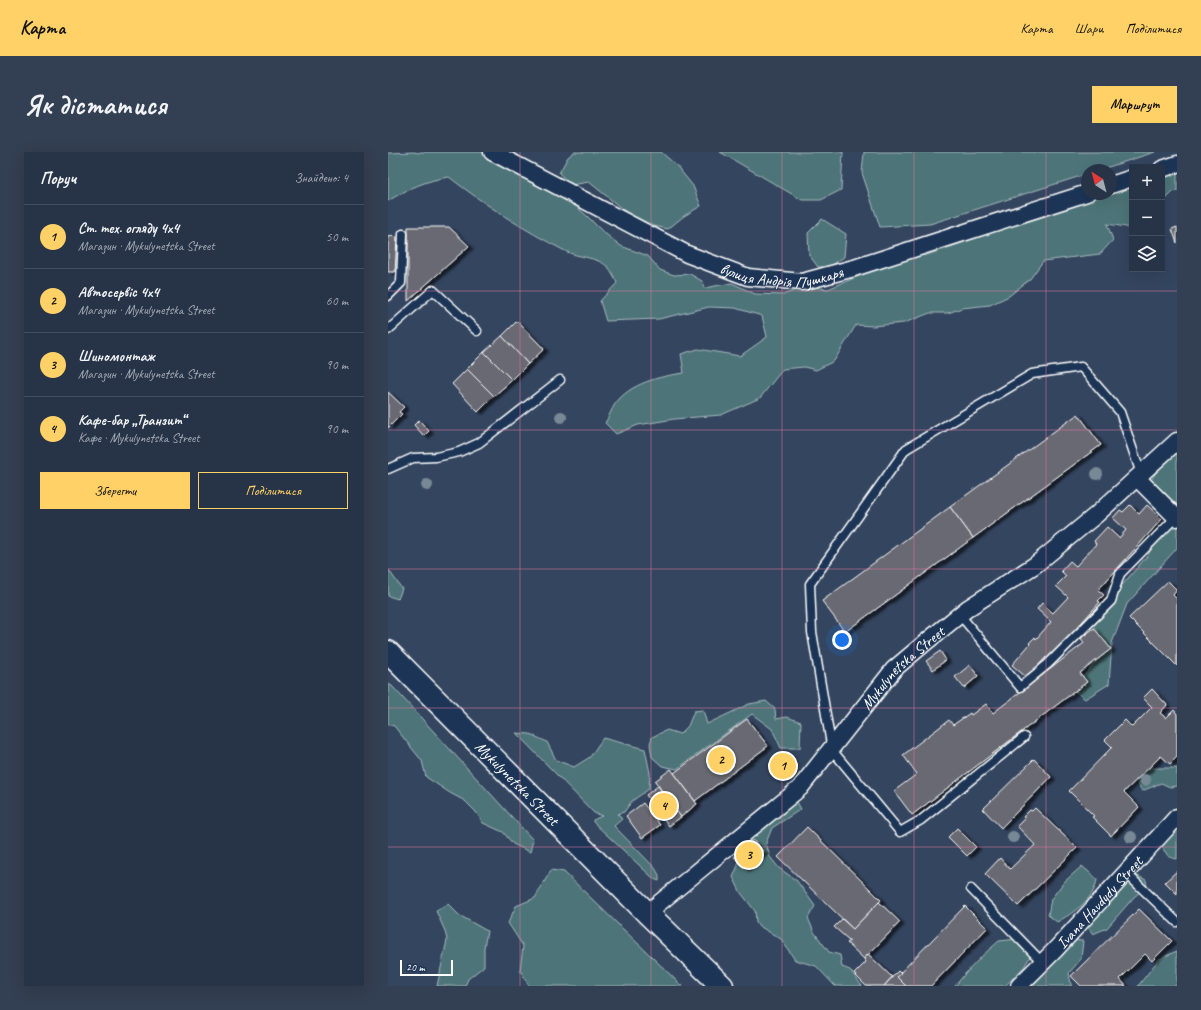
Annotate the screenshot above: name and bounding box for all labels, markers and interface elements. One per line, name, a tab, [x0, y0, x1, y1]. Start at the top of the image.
text: Карта	[20, 16, 65, 40]
text: Карта	[1021, 20, 1053, 37]
text: Шари	[1075, 20, 1103, 37]
text: Поділитися	[1125, 20, 1181, 37]
button: Маршрут	[1092, 86, 1177, 123]
text: Як дістатися	[24, 87, 167, 122]
north arrow	[1081, 164, 1117, 200]
map controls	[1129, 164, 1165, 272]
button: +	[1129, 164, 1165, 200]
text: Поруч	[40, 168, 76, 189]
text: Знайдено: 4	[294, 170, 348, 186]
button: −	[1129, 200, 1165, 236]
text: Ст. тех. огляду 4х4	[78, 219, 179, 238]
text: 1	[50, 229, 56, 245]
text: 50 m	[326, 229, 348, 245]
button: layers	[1129, 236, 1165, 272]
text: Магазин · Mykulynetska Street	[78, 238, 215, 254]
street label: вулиця Андрія Пушкаря	[717, 258, 847, 294]
text: Автосервіс 4х4	[78, 283, 159, 302]
text: 2	[50, 293, 56, 309]
text: 60 m	[326, 293, 348, 309]
text: Магазин · Mykulynetska Street	[78, 302, 215, 318]
text: Шиномонтаж	[78, 347, 155, 366]
text: 3	[50, 357, 56, 373]
text: 90 m	[326, 357, 348, 373]
text: Магазин · Mykulynetska Street	[78, 366, 215, 382]
text: Кафе-бар „Транзит“	[78, 411, 185, 430]
text: 4	[50, 421, 56, 437]
text: 90 m	[326, 421, 348, 437]
text: Кафе · Mykulynetska Street	[78, 430, 200, 446]
button: Зберегти	[40, 472, 190, 509]
button: Поділитися	[198, 472, 348, 509]
street label: Mykulynetska Street	[857, 621, 950, 714]
your location	[832, 630, 852, 650]
street label: Mykulynetska Street	[471, 737, 564, 831]
pin: 2	[708, 745, 734, 775]
pin: 1	[770, 751, 796, 781]
pin: 4	[651, 791, 677, 821]
pin: 3	[736, 840, 762, 870]
street label: Ivana Havdydy Street	[1052, 851, 1148, 953]
scale bar	[400, 958, 453, 977]
text: 20 m	[406, 960, 425, 974]

